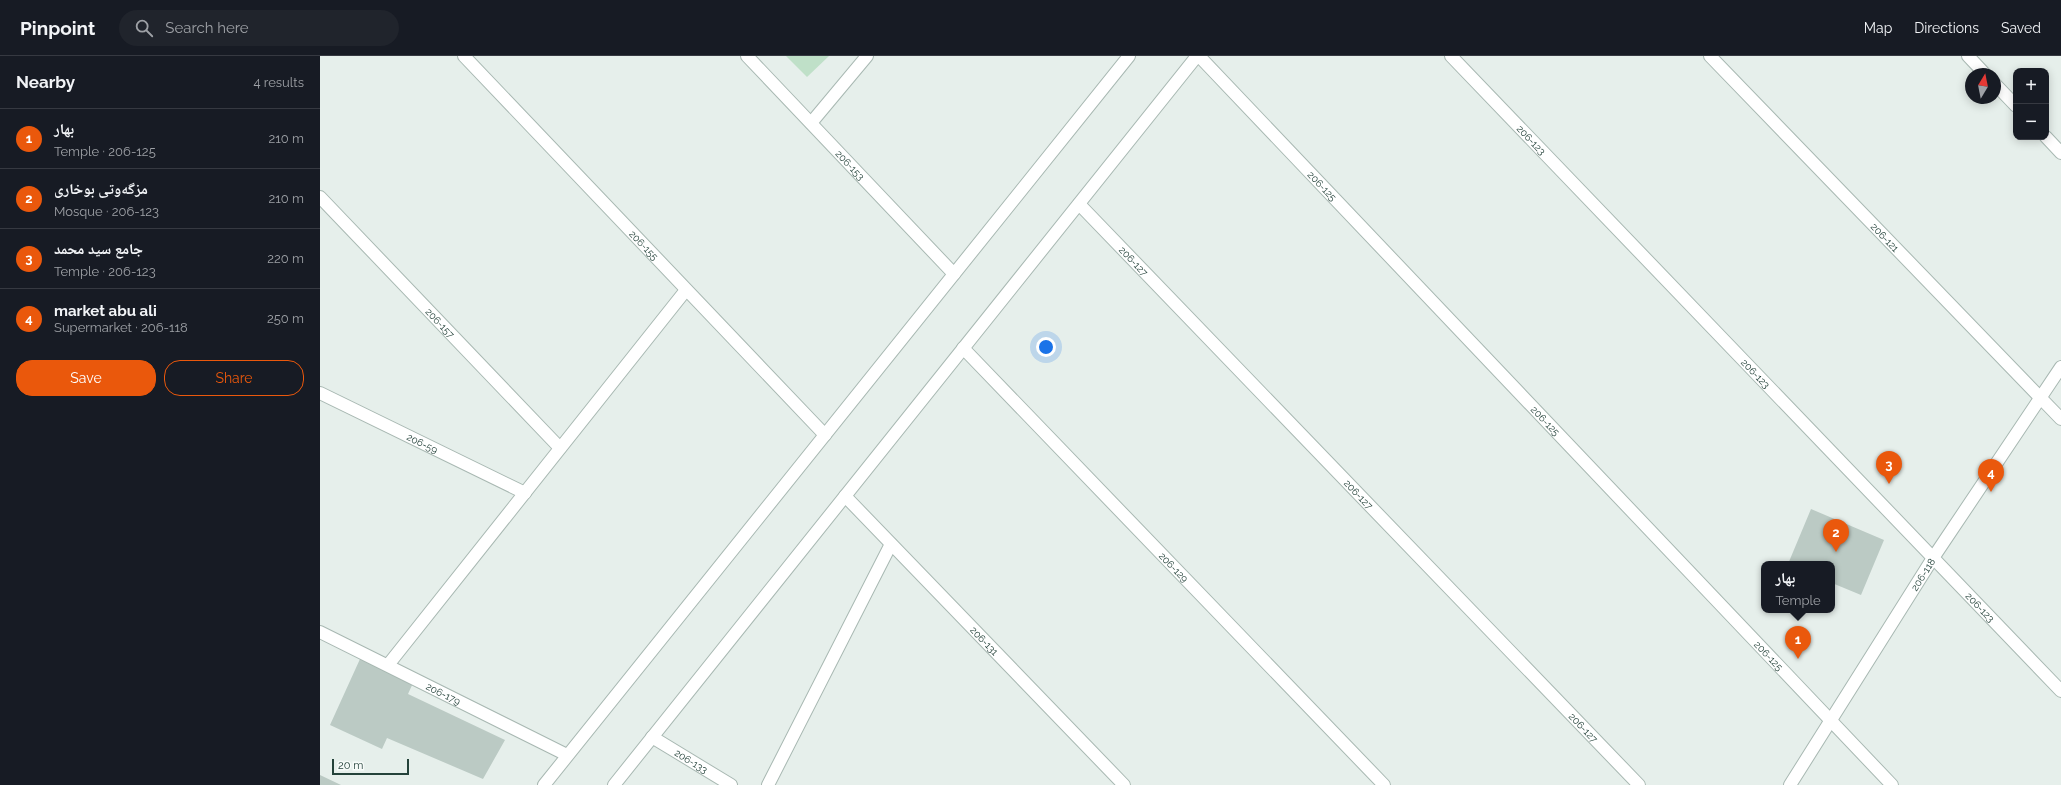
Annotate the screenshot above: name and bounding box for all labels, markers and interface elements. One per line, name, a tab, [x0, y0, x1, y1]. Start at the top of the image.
search box	[119, 10, 399, 46]
text: Pinpoint	[20, 17, 95, 39]
icon: search	[133, 17, 155, 39]
text: Search here	[165, 19, 249, 37]
text: Map	[1864, 20, 1892, 36]
text: Directions	[1914, 20, 1979, 36]
text: Saved	[2001, 20, 2041, 36]
north arrow	[1965, 68, 2001, 104]
map controls	[2013, 68, 2049, 140]
button: +	[2013, 68, 2049, 104]
text: Nearby	[16, 72, 75, 92]
text: 4 results	[253, 75, 304, 90]
button: −	[2013, 104, 2049, 140]
text: بهار	[54, 120, 74, 138]
street label: 206-123	[1514, 123, 1548, 157]
text: 1	[26, 131, 32, 146]
text: 210 m	[268, 131, 304, 146]
text: Temple · 206-125	[54, 144, 156, 159]
street label: 206-153	[833, 148, 867, 182]
street label: 206-125	[1305, 169, 1339, 203]
text: مزگەوتی بوخاری	[54, 180, 148, 198]
text: 2	[25, 191, 33, 206]
text: 210 m	[268, 191, 304, 206]
text: Mosque · 206-123	[54, 204, 159, 219]
street label: 206-121	[1869, 221, 1902, 255]
street label: 206-155	[627, 228, 661, 263]
text: جامع سيد محمد	[54, 240, 143, 258]
street label: 206-127	[1117, 244, 1151, 279]
text: 3	[25, 251, 33, 266]
text: 220 m	[267, 251, 304, 266]
text: Temple · 206-123	[54, 264, 156, 279]
text: market abu ali	[54, 302, 157, 320]
street label: 206-157	[423, 306, 457, 341]
text: 4	[25, 311, 33, 326]
text: 250 m	[267, 311, 304, 326]
text: Supermarket · 206-118	[54, 320, 188, 335]
your location	[1036, 337, 1056, 357]
street label: 206-123	[1739, 357, 1772, 391]
button: Save	[16, 360, 156, 396]
button: Share	[164, 360, 304, 396]
street label: 206-125	[1529, 404, 1562, 438]
street label: 206-59	[405, 431, 440, 456]
pin: 3	[1876, 451, 1902, 484]
pin: 4	[1978, 459, 2004, 492]
street label: 206-127	[1342, 478, 1375, 512]
pin: 2	[1823, 519, 1849, 552]
street label: 206-129	[1157, 550, 1190, 584]
street label: 206-118	[1909, 556, 1937, 593]
popup	[1761, 561, 1835, 613]
text: بهار	[1775, 569, 1795, 587]
street label: 206-123	[1963, 590, 1996, 624]
text: Temple	[1775, 593, 1821, 608]
street label: 206-131	[968, 624, 1001, 658]
pin: 1	[1785, 626, 1811, 659]
street label: 206-125	[1752, 639, 1785, 673]
street label: 206-179	[424, 681, 462, 707]
street label: 206-127	[1567, 711, 1600, 745]
street label: 206-133	[673, 747, 710, 775]
scale bar	[332, 757, 409, 776]
text: 20 m	[338, 759, 363, 772]

